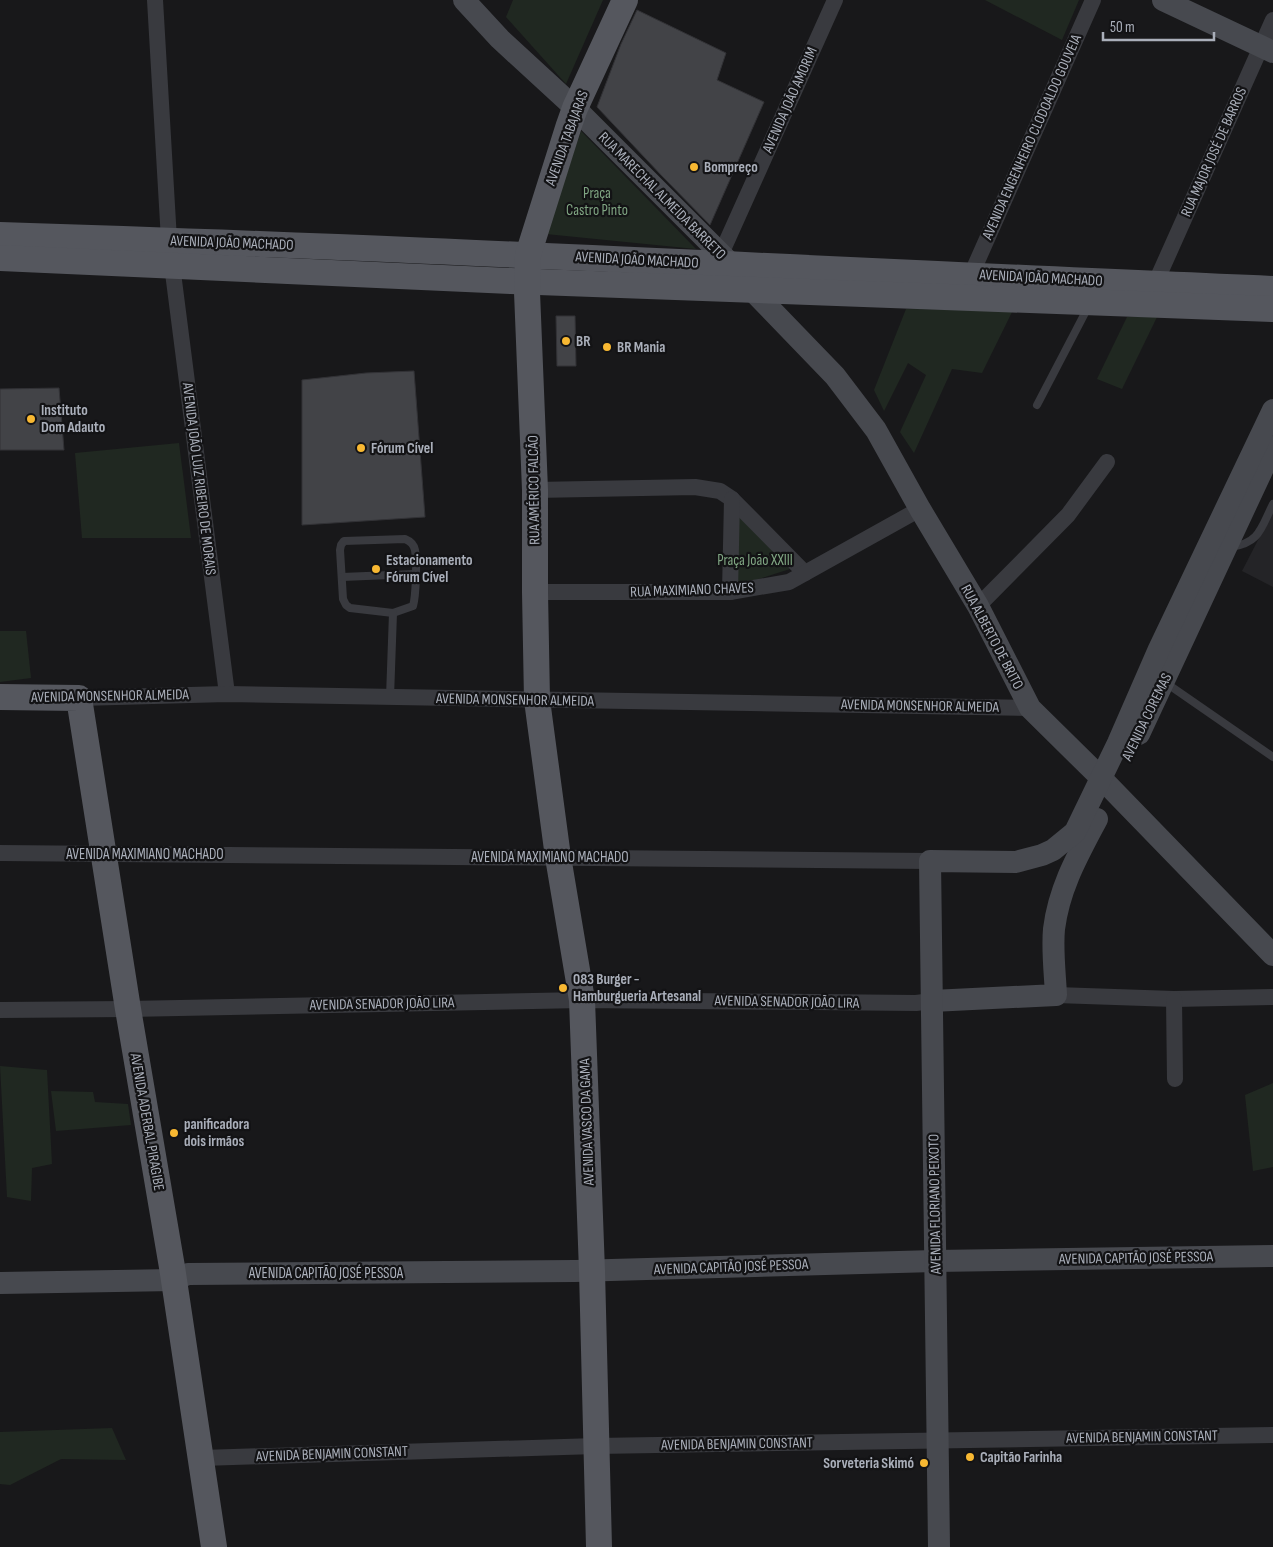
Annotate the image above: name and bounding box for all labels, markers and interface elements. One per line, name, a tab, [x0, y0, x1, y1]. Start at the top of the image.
scale bar	[1103, 10, 1214, 42]
text: 50 m	[1110, 18, 1135, 37]
street label: AVENIDA ENGENHEIRO CLODOALDO GOUVEIA	[978, 31, 1086, 244]
street label: AVENIDA JOÃO AMORIM	[758, 44, 822, 157]
street label: RUA MAJOR JOSÉ DE BARROS	[1177, 84, 1251, 220]
street label: AVENIDA TABAJARAS	[541, 88, 593, 189]
street label: RUA MARECHAL ALMEIDA BARRETO	[594, 128, 730, 264]
place label: Bompreço	[704, 158, 758, 177]
marker: Bompreço	[688, 161, 700, 173]
park label: Praça Castro Pinto	[566, 184, 628, 220]
street label: AVENIDA JOÃO MACHADO	[169, 231, 294, 255]
street label: AVENIDA JOÃO MACHADO	[574, 247, 699, 273]
street label: AVENIDA JOÃO MACHADO	[978, 265, 1103, 291]
place label: BR	[576, 332, 591, 351]
marker: BR	[560, 335, 572, 347]
place label: BR Mania	[617, 338, 665, 357]
marker: BR Mania	[601, 341, 613, 353]
street label: AVENIDA JOÃO LUIZ RIBEIRO DE MORAIS	[178, 381, 220, 576]
place label: Instituto Dom Adauto	[41, 401, 105, 437]
marker: Instituto Dom Adauto	[25, 413, 37, 425]
street label: RUA AMÉRICO FALCÃO	[524, 435, 544, 545]
place label: Fórum Cível	[371, 439, 433, 458]
marker: Fórum Cível	[355, 442, 367, 454]
place label: Estacionamento Fórum Cível	[386, 551, 473, 587]
park label: Praça João XXIII	[717, 551, 793, 570]
marker: Estacionamento Fórum Cível	[370, 563, 382, 575]
street label: RUA MAXIMIANO CHAVES	[630, 578, 754, 602]
street label: RUA ALBERTO DE BRITO	[956, 581, 1028, 693]
street label: AVENIDA COREMAS	[1117, 670, 1176, 765]
street label: AVENIDA MONSENHOR ALMEIDA	[30, 685, 190, 707]
street label: AVENIDA MONSENHOR ALMEIDA	[435, 689, 595, 711]
street label: AVENIDA MONSENHOR ALMEIDA	[840, 695, 1000, 717]
street label: AVENIDA MAXIMIANO MACHADO	[65, 845, 224, 864]
street label: AVENIDA MAXIMIANO MACHADO	[470, 848, 629, 867]
place label: 083 Burger - Hamburgueria Artesanal	[573, 970, 701, 1006]
marker: 083 Burger - Hamburgueria Artesanal	[557, 982, 569, 994]
street label: AVENIDA SENADOR JOÃO LIRA	[714, 991, 860, 1013]
street label: AVENIDA SENADOR JOÃO LIRA	[309, 993, 455, 1015]
street label: AVENIDA ADERBAL PIRAGIBE	[125, 1051, 168, 1192]
street label: AVENIDA VASCO DA GAMA	[575, 1058, 599, 1187]
place label: panificadora dois irmãos	[184, 1115, 249, 1151]
marker: panificadora dois irmãos	[168, 1127, 180, 1139]
street label: AVENIDA FLORIANO PEIXOTO	[924, 1134, 946, 1275]
street label: AVENIDA CAPITÃO JOSÉ PESSOA	[1058, 1247, 1214, 1269]
street label: AVENIDA CAPITÃO JOSÉ PESSOA	[653, 1255, 809, 1279]
street label: AVENIDA CAPITÃO JOSÉ PESSOA	[248, 1264, 404, 1283]
street label: AVENIDA BENJAMIN CONSTANT	[1065, 1426, 1218, 1448]
street label: AVENIDA BENJAMIN CONSTANT	[660, 1433, 813, 1455]
street label: AVENIDA BENJAMIN CONSTANT	[255, 1442, 408, 1466]
place label: Capitão Farinha	[980, 1448, 1062, 1467]
marker: Capitão Farinha	[964, 1451, 976, 1463]
place label: Sorveteria Skimó	[823, 1454, 914, 1473]
marker: Sorveteria Skimó	[918, 1457, 930, 1469]

